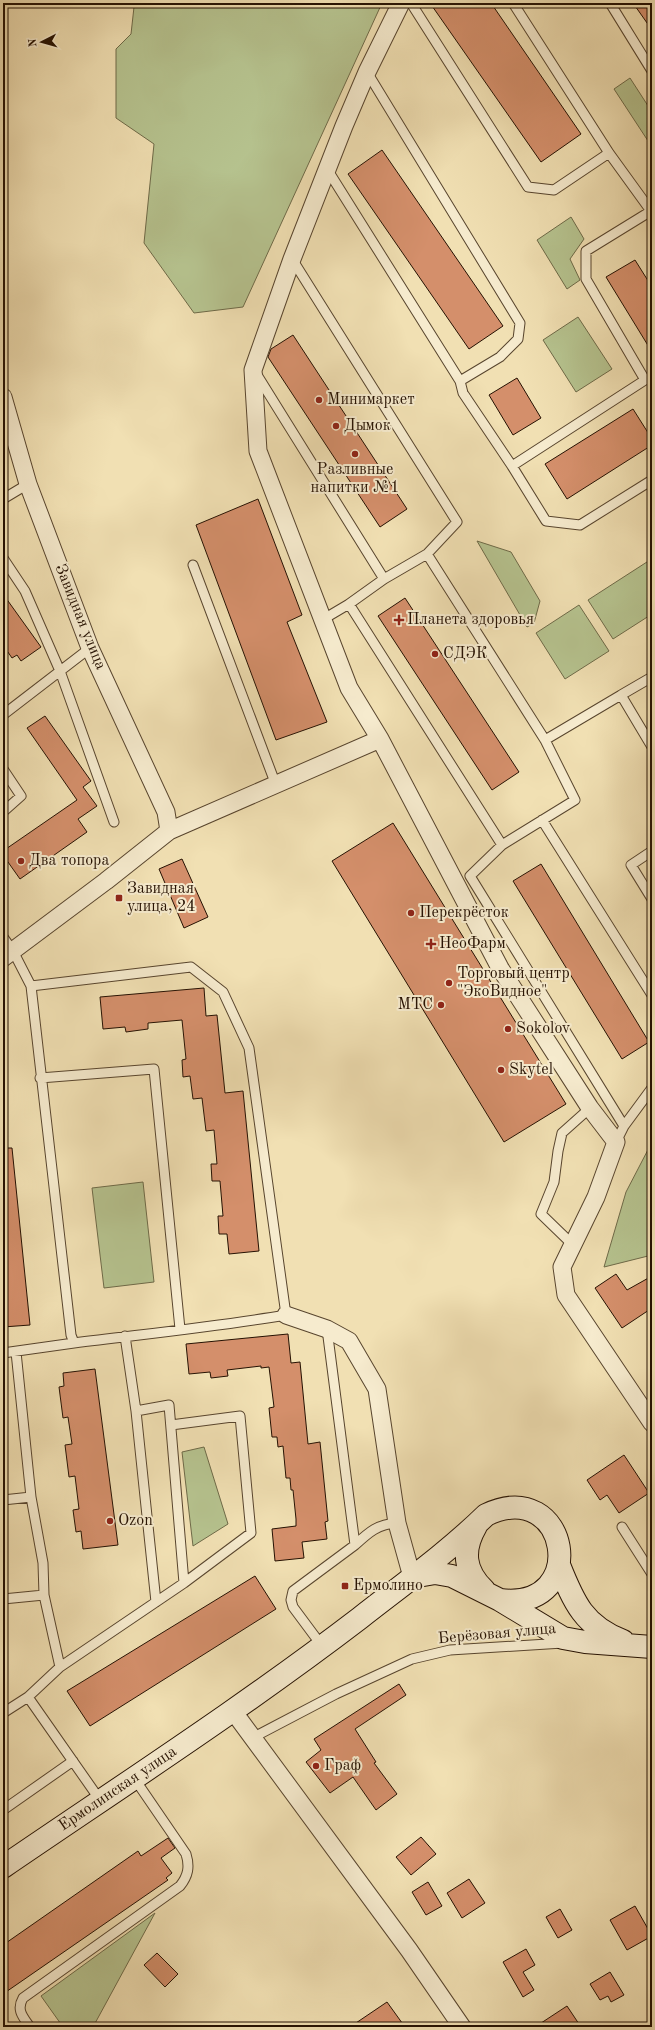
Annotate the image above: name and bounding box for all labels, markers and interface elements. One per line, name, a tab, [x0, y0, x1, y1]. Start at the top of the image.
north arrow	[22, 22, 62, 62]
text: N	[28, 38, 39, 48]
place label: Минимаркет	[327, 392, 415, 408]
marker: Минимаркет	[314, 395, 324, 405]
place label: Дымок	[344, 418, 391, 434]
marker: Дымок	[331, 421, 341, 431]
marker: Разливные напитки №1	[350, 449, 360, 459]
place label: Разливные напитки №1	[310, 462, 400, 496]
street label: Завидная улица	[52, 562, 109, 672]
place label: Планета здоровья	[407, 612, 534, 628]
marker: Планета здоровья	[394, 615, 404, 625]
place label: СДЭК	[443, 646, 488, 662]
marker: СДЭК	[430, 649, 440, 659]
place label: Два топора	[29, 853, 109, 869]
marker: Два топора	[16, 856, 26, 866]
place label: Завидная улица, 24	[127, 881, 195, 915]
marker: Завидная улица, 24	[114, 893, 124, 903]
place label: Перекрёсток	[419, 905, 509, 921]
marker: Перекрёсток	[406, 908, 416, 918]
place label: НеоФарм	[439, 936, 506, 952]
marker: НеоФарм	[426, 939, 436, 949]
place label: Торговый центр "ЭкоВидное"	[457, 966, 570, 1000]
marker: Торговый центр "ЭкоВидное"	[444, 978, 454, 988]
place label: МТС	[397, 997, 433, 1013]
marker: МТС	[436, 1000, 446, 1010]
place label: Sokolov	[516, 1021, 571, 1037]
marker: Sokolov	[503, 1024, 513, 1034]
place label: Skytel	[509, 1062, 553, 1078]
marker: Skytel	[496, 1065, 506, 1075]
place label: Ozon	[118, 1513, 153, 1529]
marker: Ozon	[105, 1516, 115, 1526]
place label: Ермолино	[353, 1578, 423, 1594]
marker: Ермолино	[340, 1581, 350, 1591]
street label: Берёзовая улица	[437, 1621, 557, 1647]
street label: Ермолинская улица	[56, 1744, 180, 1834]
place label: Граф	[324, 1758, 361, 1774]
marker: Граф	[311, 1761, 321, 1771]

